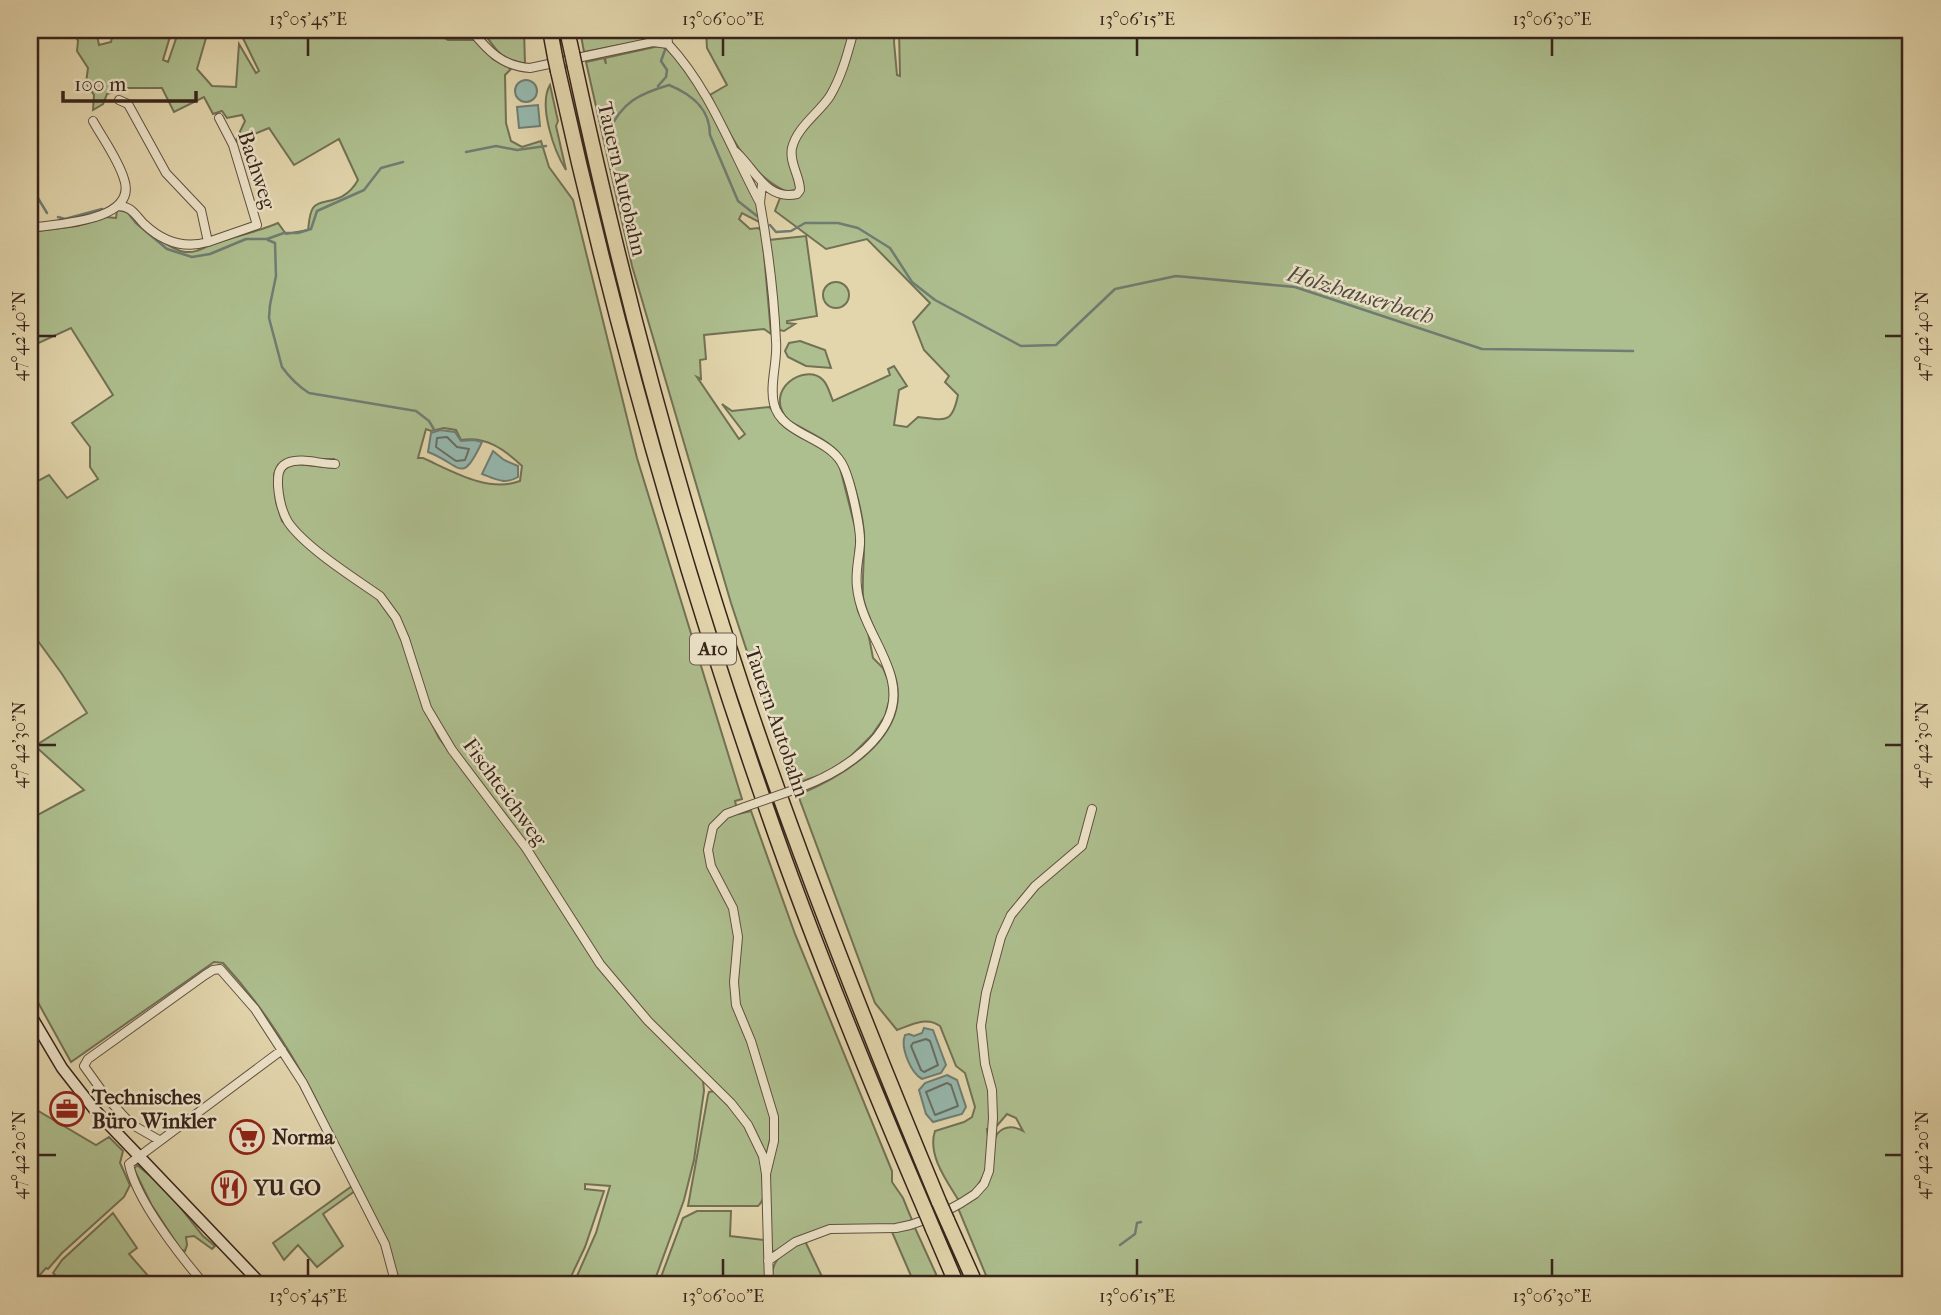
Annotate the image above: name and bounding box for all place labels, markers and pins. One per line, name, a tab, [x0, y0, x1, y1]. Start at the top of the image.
place label: Technisches Büro Winkler	[91, 1085, 217, 1133]
office icon: Technisches Büro Winkler	[48, 1090, 86, 1128]
supermarket icon: Norma	[228, 1118, 266, 1156]
place label: Norma	[272, 1125, 335, 1149]
restaurant icon: YU GO	[210, 1169, 248, 1207]
place label: YU GO	[253, 1176, 321, 1200]

